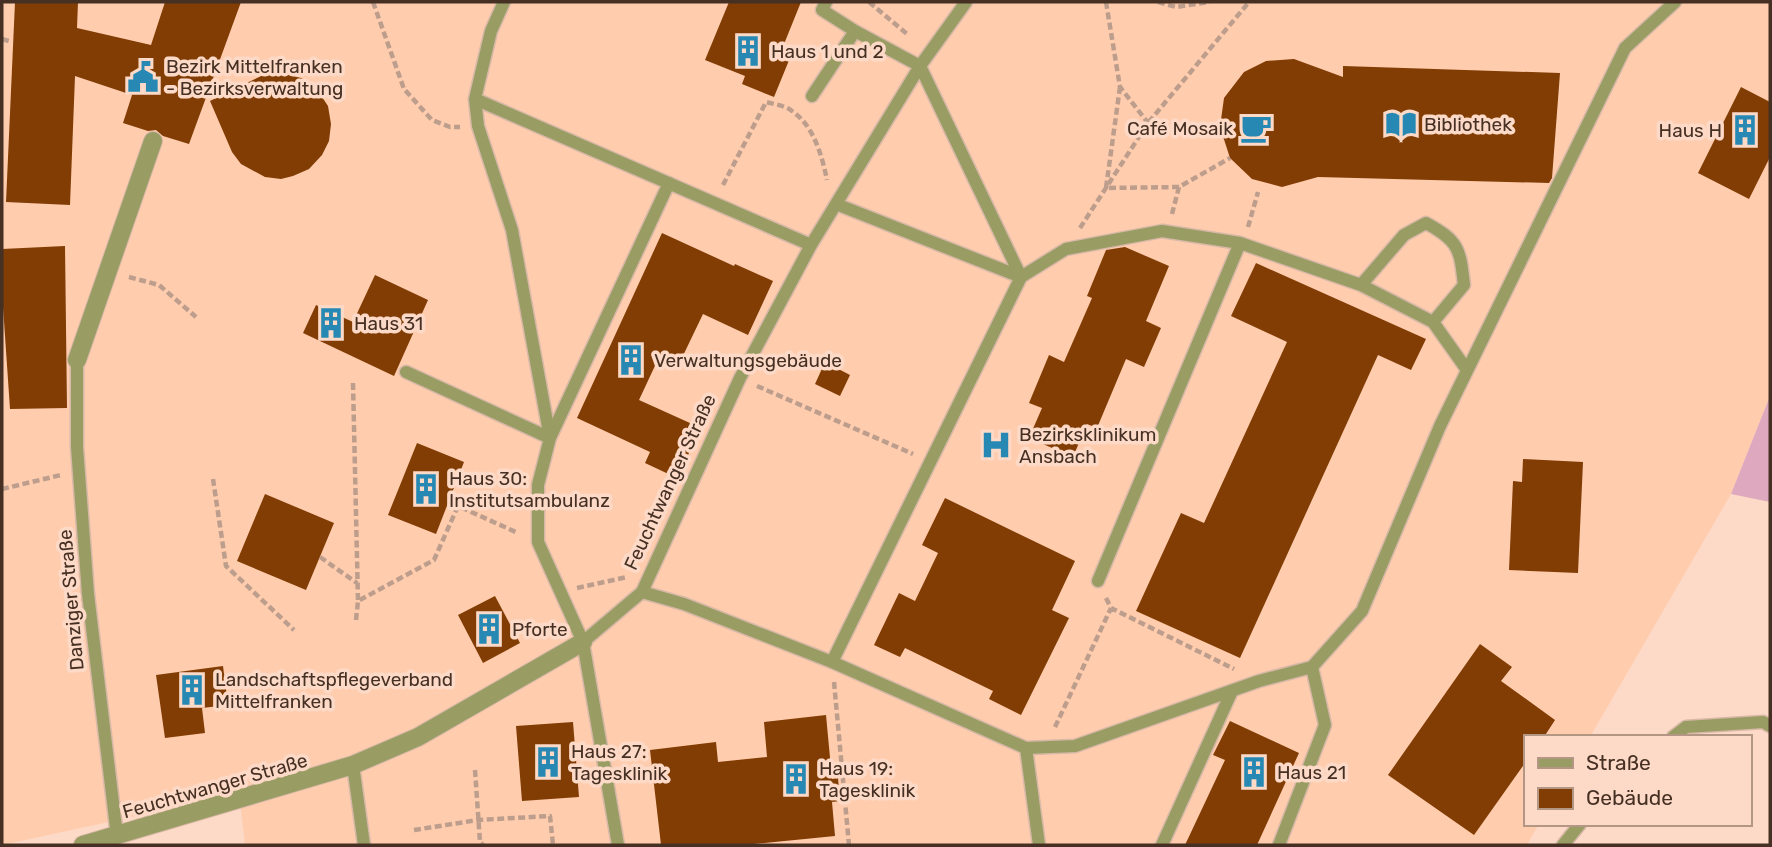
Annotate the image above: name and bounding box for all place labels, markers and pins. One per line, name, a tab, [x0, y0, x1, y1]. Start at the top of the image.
building icon: Haus 1 und 2	[731, 34, 765, 68]
place label: Haus 1 und 2	[771, 40, 884, 63]
place label: Bezirk Mittelfranken - Bezirksverwaltung	[166, 55, 343, 100]
public building icon: Bezirk Mittelfranken - Bezirksverwaltung	[126, 60, 160, 94]
library icon: Bibliothek	[1384, 107, 1418, 141]
cafe icon: Café Mosaik	[1239, 111, 1273, 145]
place label: Bibliothek	[1424, 113, 1512, 136]
building icon: Haus H	[1728, 113, 1762, 147]
place label: Café Mosaik	[1127, 117, 1233, 140]
place label: Haus H	[1659, 119, 1722, 142]
building icon: Haus 31	[314, 306, 348, 340]
place label: Haus 31	[354, 312, 423, 335]
building icon: Verwaltungsgebäude	[614, 343, 648, 377]
place label: Verwaltungsgebäude	[654, 349, 842, 372]
place label: Bezirksklinikum Ansbach	[1019, 423, 1156, 468]
hospital icon: Bezirksklinikum Ansbach	[979, 428, 1013, 462]
place label: Haus 30: Institutsambulanz	[449, 467, 610, 512]
building icon: Haus 30: Institutsambulanz	[409, 472, 443, 506]
building icon: Pforte	[472, 612, 506, 646]
place label: Pforte	[512, 618, 568, 641]
place label: Landschaftspflegeverband Mittelfranken	[215, 668, 453, 713]
building icon: Landschaftspflegeverband Mittelfranken	[175, 673, 209, 707]
place label: Haus 27: Tagesklinik	[571, 740, 668, 785]
building icon: Haus 27: Tagesklinik	[531, 745, 565, 779]
building icon: Haus 21	[1237, 755, 1271, 789]
place label: Haus 19: Tagesklinik	[819, 757, 916, 802]
place label: Haus 21	[1277, 761, 1346, 784]
building icon: Haus 19: Tagesklinik	[779, 762, 813, 796]

